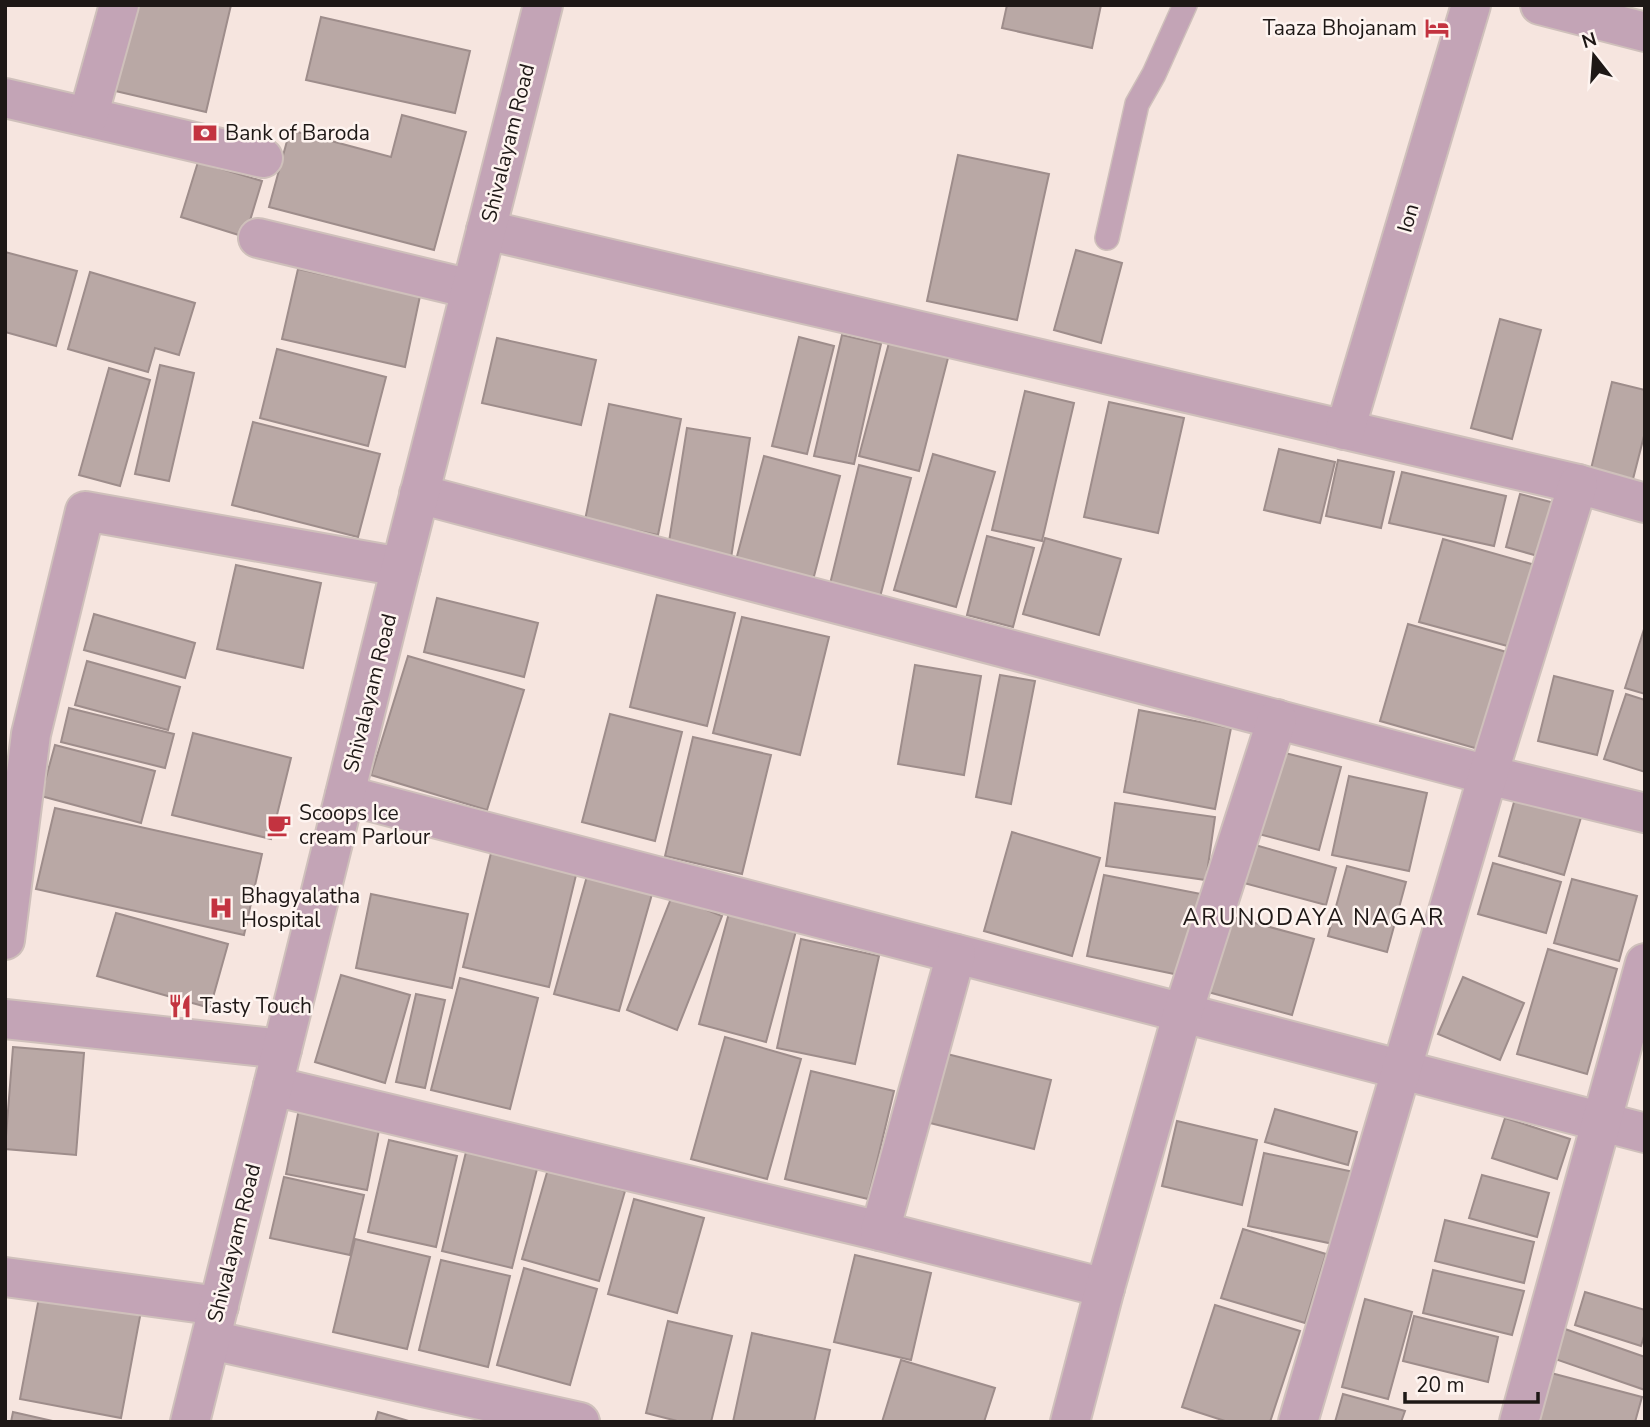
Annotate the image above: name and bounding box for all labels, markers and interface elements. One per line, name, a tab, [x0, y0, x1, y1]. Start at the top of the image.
place label: Taaza Bhojanam	[1263, 14, 1417, 42]
hotel icon: Taaza Bhojanam	[1423, 14, 1451, 42]
north arrow	[1559, 21, 1629, 91]
text: N	[1579, 26, 1600, 55]
street label: Shivalayam Road	[475, 61, 541, 225]
bank icon: Bank of Baroda	[191, 119, 219, 147]
place label: Bank of Baroda	[225, 119, 370, 147]
street label: Ion	[1391, 200, 1425, 236]
street label: Shivalayam Road	[337, 611, 403, 775]
place label: Scoops Ice cream Parlour	[299, 799, 431, 851]
cafe icon: Scoops Ice cream Parlour	[265, 811, 293, 839]
place label: Bhagyalatha Hospital	[241, 882, 360, 934]
hospital icon: Bhagyalatha Hospital	[207, 894, 235, 922]
district label: ARUNODAYA NAGAR	[1183, 902, 1445, 933]
restaurant icon: Tasty Touch	[166, 992, 194, 1020]
place label: Tasty Touch	[200, 992, 312, 1020]
street label: Shivalayam Road	[201, 1161, 267, 1325]
scale bar	[1405, 1360, 1538, 1404]
text: 20 m	[1416, 1371, 1465, 1399]

